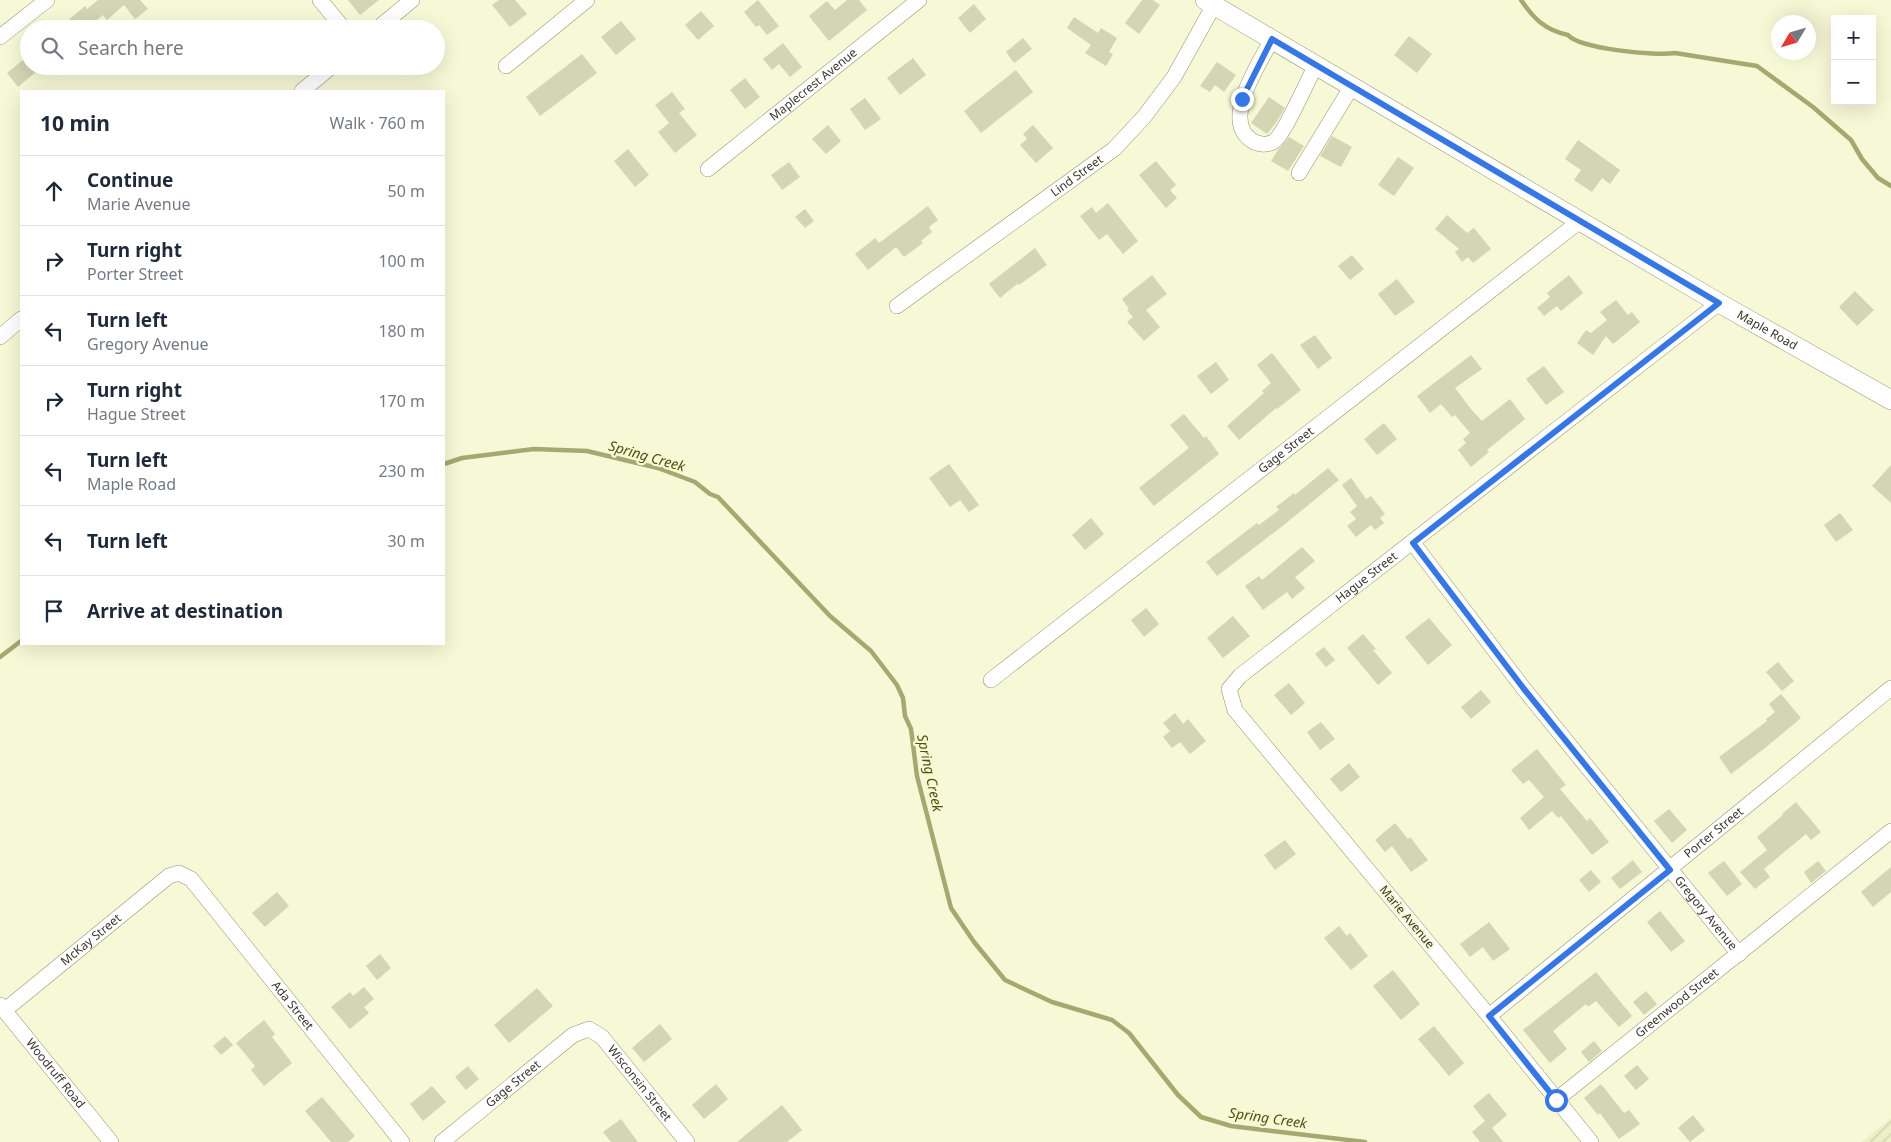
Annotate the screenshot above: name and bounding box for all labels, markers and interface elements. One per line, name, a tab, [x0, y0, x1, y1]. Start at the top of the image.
north arrow	[1771, 15, 1816, 60]
map controls	[1831, 15, 1876, 105]
button: +	[1831, 15, 1876, 60]
search box	[20, 20, 445, 75]
icon: search	[38, 34, 66, 62]
text: Search here	[78, 35, 184, 61]
street label: Maplecrest Avenue	[766, 44, 861, 124]
button: −	[1831, 60, 1876, 105]
route end	[1231, 88, 1254, 111]
text: 10 min	[40, 109, 110, 137]
text: Walk · 760 m	[330, 112, 425, 134]
street label: Lind Street	[1047, 150, 1107, 200]
text: Continue	[87, 167, 173, 193]
icon: ahead	[40, 177, 68, 205]
text: 50 m	[388, 180, 425, 202]
text: Marie Avenue	[87, 193, 191, 215]
text: Turn right	[87, 237, 182, 263]
icon: right	[40, 247, 68, 275]
text: 100 m	[378, 250, 425, 272]
text: Porter Street	[87, 263, 183, 285]
street label: Maple Road	[1734, 306, 1801, 354]
text: Turn left	[87, 307, 168, 333]
icon: left	[40, 317, 68, 345]
text: 180 m	[378, 320, 425, 342]
text: Gregory Avenue	[87, 333, 209, 355]
text: Turn right	[87, 377, 182, 403]
icon: right	[40, 387, 68, 415]
text: 170 m	[378, 390, 425, 412]
text: Hague Street	[87, 403, 185, 425]
street label: Gage Street	[1254, 422, 1318, 477]
water label: Spring Creek	[607, 436, 689, 476]
text: Turn left	[87, 447, 168, 473]
icon: left	[40, 457, 68, 485]
text: 230 m	[378, 460, 425, 482]
text: Maple Road	[87, 473, 176, 495]
icon: left	[40, 527, 68, 555]
text: Turn left	[87, 528, 168, 554]
text: 30 m	[388, 530, 425, 552]
street label: Hague Street	[1332, 547, 1401, 607]
icon: arrive	[40, 597, 68, 625]
text: Arrive at destination	[87, 598, 283, 624]
water label: Spring Creek	[913, 732, 948, 814]
street label: Porter Street	[1680, 802, 1747, 862]
street label: Gregory Avenue	[1671, 872, 1742, 954]
street label: Marie Avenue	[1376, 881, 1439, 952]
street label: McKay Street	[57, 909, 125, 969]
street label: Greenwood Street	[1631, 963, 1722, 1041]
street label: Ada Street	[268, 977, 318, 1034]
street label: Woodruff Road	[22, 1034, 89, 1112]
street label: Wisconsin Street	[604, 1041, 676, 1125]
street label: Gage Street	[482, 1055, 545, 1111]
route start	[1545, 1089, 1568, 1112]
water label: Spring Creek	[1228, 1103, 1309, 1133]

